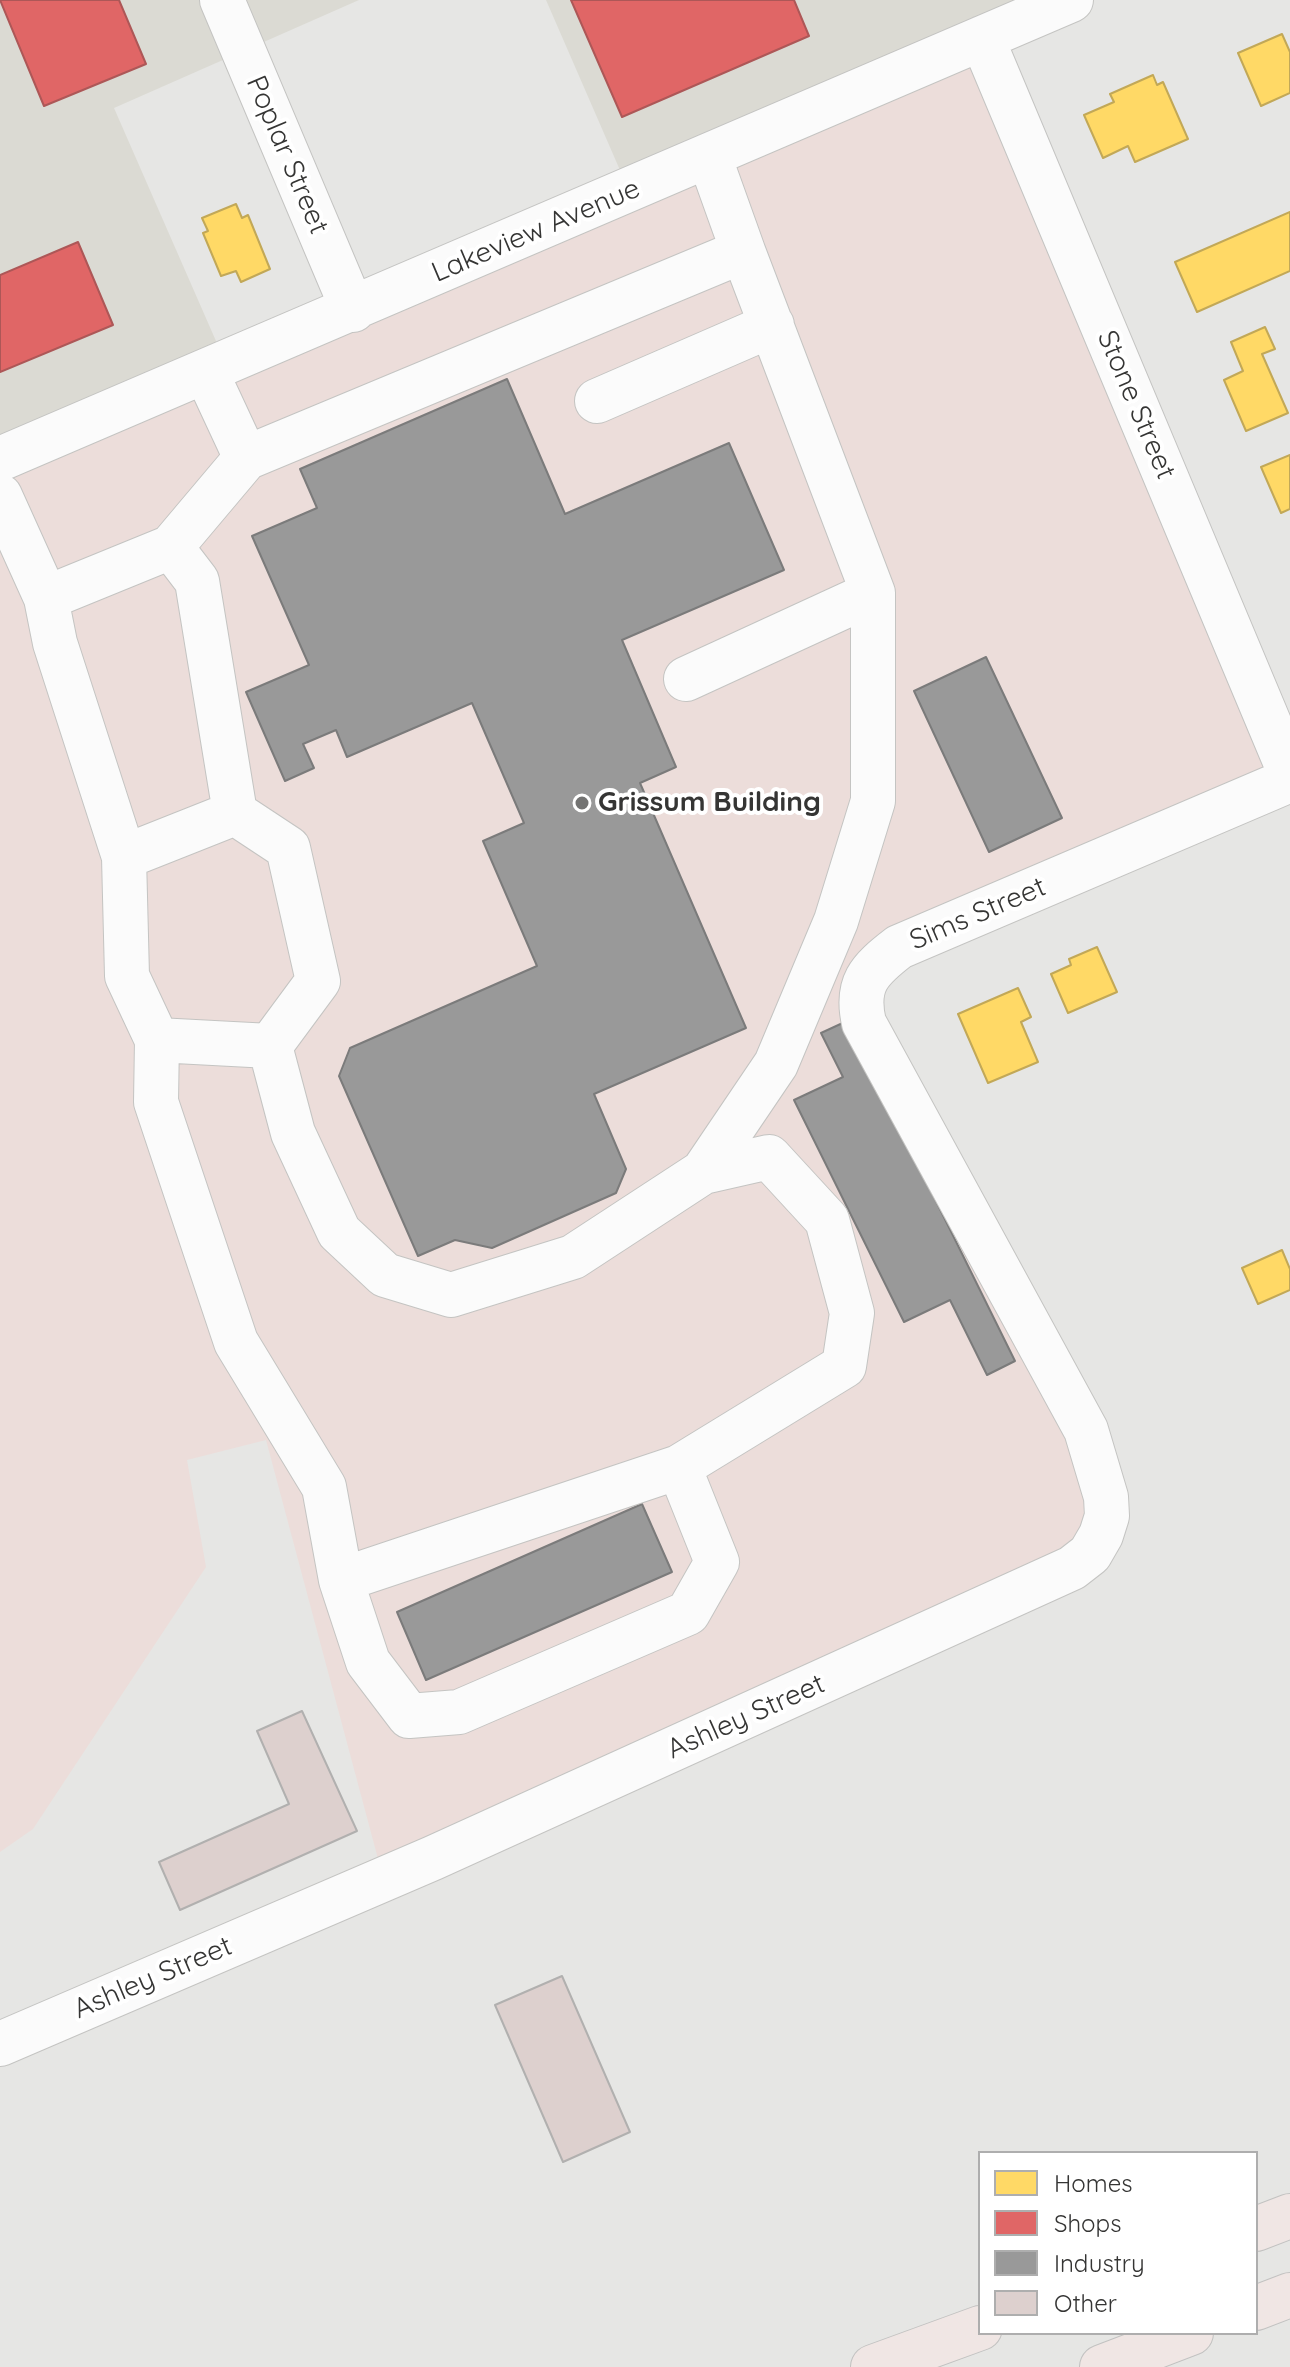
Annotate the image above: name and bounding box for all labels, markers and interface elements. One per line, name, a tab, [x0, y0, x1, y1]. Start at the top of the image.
street label: Poplar Street	[239, 71, 335, 239]
street label: Lakeview Avenue	[427, 172, 645, 290]
street label: Stone Street	[1090, 326, 1182, 484]
place label: Grissum Building	[598, 786, 821, 820]
marker: Grissum Building	[573, 794, 591, 812]
street label: Sims Street	[905, 870, 1051, 958]
street label: Ashley Street	[662, 1667, 830, 1767]
street label: Ashley Street	[69, 1930, 237, 2026]
legend	[978, 2151, 1258, 2335]
text: Homes	[1054, 2168, 1132, 2198]
text: Shops	[1054, 2208, 1121, 2238]
text: Industry	[1054, 2248, 1145, 2278]
text: Other	[1054, 2288, 1117, 2318]

